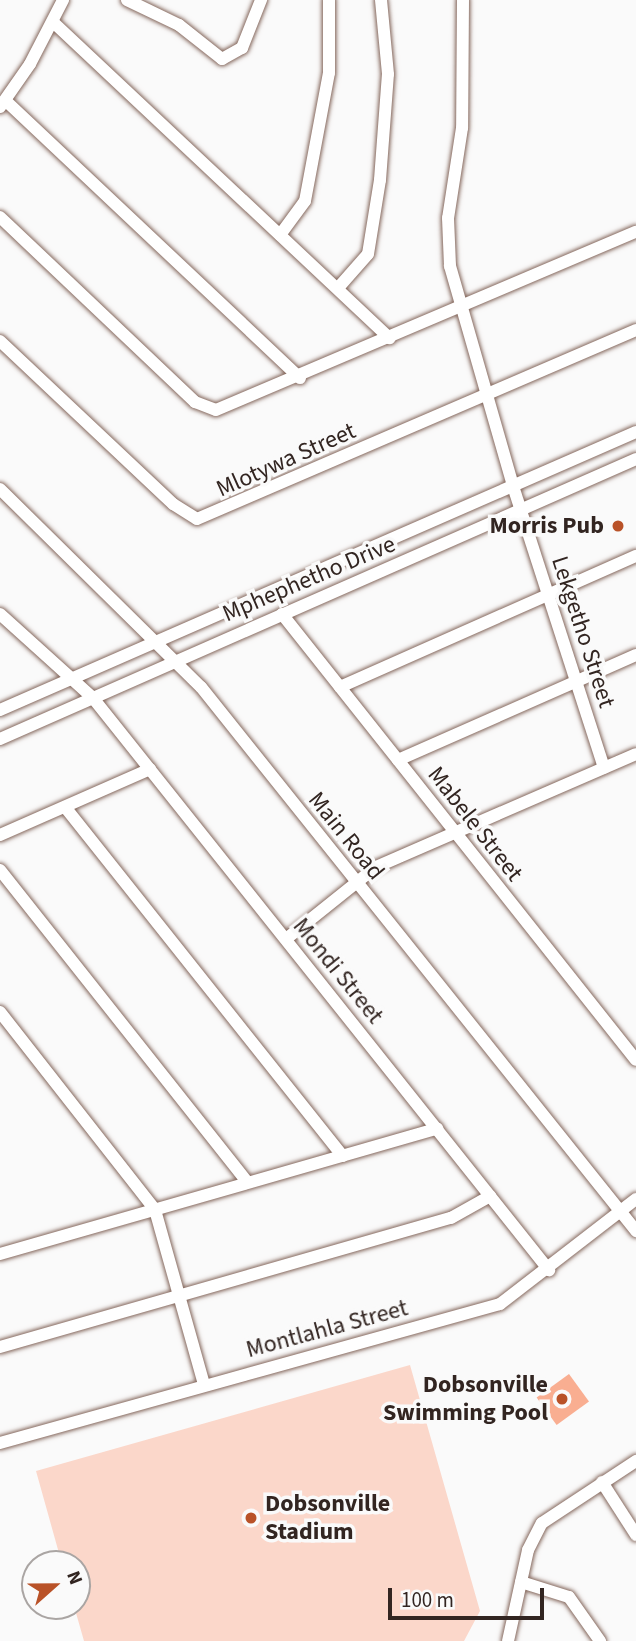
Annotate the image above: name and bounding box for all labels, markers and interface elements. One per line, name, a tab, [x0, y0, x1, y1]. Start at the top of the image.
street label: Mlotywa Street	[212, 416, 360, 504]
place label: Morris Pub	[490, 512, 604, 540]
marker: Morris Pub	[610, 518, 626, 534]
street label: Mphephetho Drive	[218, 530, 400, 628]
street label: Lekgetho Street	[545, 553, 621, 711]
street label: Mabele Street	[421, 761, 529, 887]
street label: Main Road	[302, 786, 390, 886]
street label: Mondi Street	[287, 912, 389, 1030]
street label: Montlahla Street	[243, 1294, 411, 1364]
place label: Dobsonville Swimming Pool	[383, 1371, 548, 1427]
marker: Dobsonville Swimming Pool	[554, 1391, 570, 1407]
place label: Dobsonville Stadium	[265, 1490, 390, 1546]
marker: Dobsonville Stadium	[243, 1510, 259, 1526]
north arrow	[21, 1550, 91, 1620]
text: N	[59, 1567, 89, 1589]
scale bar	[391, 1574, 547, 1618]
text: 100 m	[401, 1585, 454, 1615]

